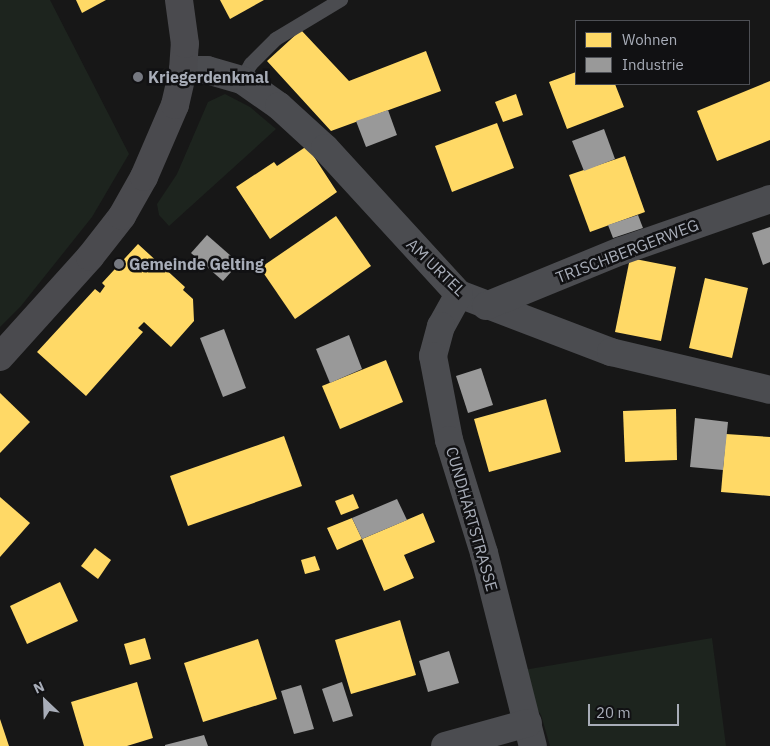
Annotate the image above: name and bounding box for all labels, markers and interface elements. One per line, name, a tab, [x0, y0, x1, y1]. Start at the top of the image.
legend	[575, 20, 750, 85]
text: Wohnen	[622, 30, 677, 49]
text: Industrie	[622, 55, 684, 74]
place label: Kriegerdenkmal	[148, 67, 269, 87]
marker: Kriegerdenkmal	[132, 71, 144, 83]
street label: TRISCHBERGERWEG	[553, 215, 701, 287]
street label: AM URTEL	[403, 234, 469, 300]
place label: Gemeinde Gelting	[129, 254, 264, 274]
marker: Gemeinde Gelting	[113, 258, 125, 270]
street label: CUNDHARTSTRASSE	[442, 444, 502, 594]
north arrow	[20, 676, 70, 726]
text: N	[31, 677, 47, 698]
scale bar	[590, 694, 681, 726]
text: 20 m	[596, 703, 631, 722]

